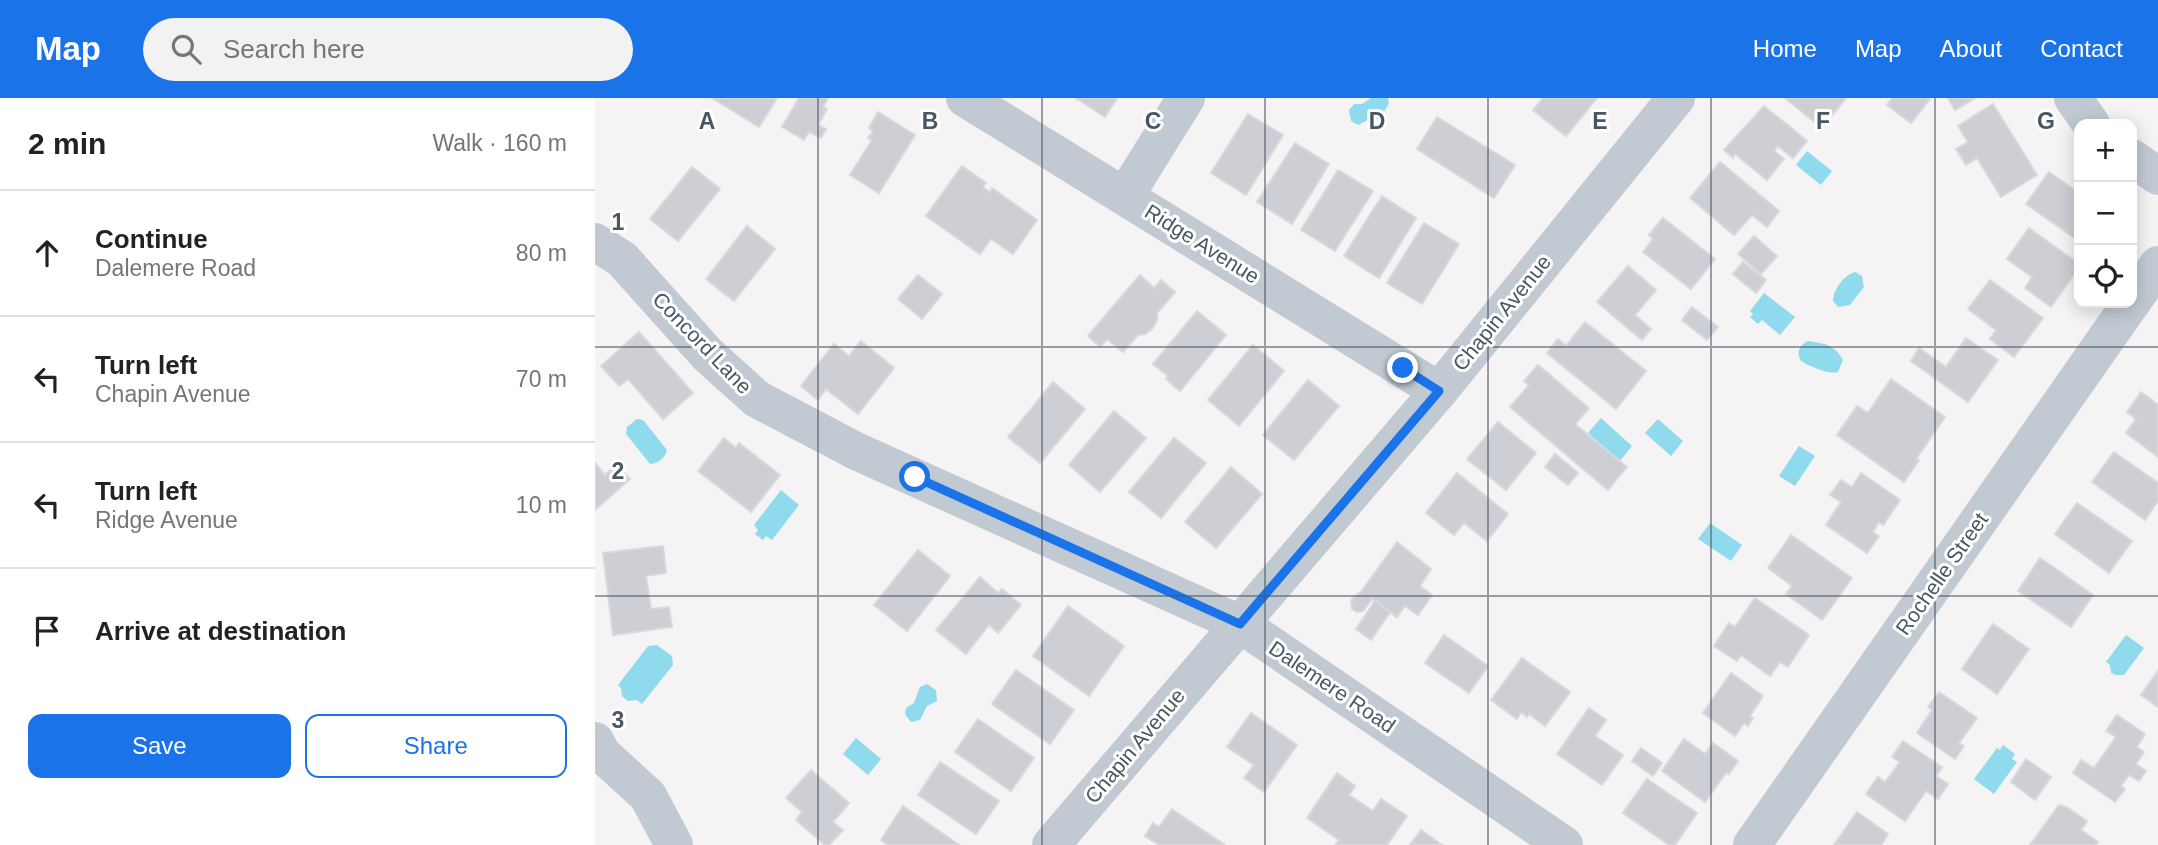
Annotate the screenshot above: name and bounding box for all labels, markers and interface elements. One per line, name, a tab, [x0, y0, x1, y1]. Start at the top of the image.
search box	[143, 18, 633, 81]
text: Map	[35, 30, 101, 67]
icon: search	[167, 30, 205, 68]
text: Search here	[223, 34, 365, 64]
text: Home	[1753, 35, 1817, 62]
text: Map	[1855, 35, 1902, 62]
text: About	[1940, 35, 2002, 62]
text: Contact	[2040, 35, 2123, 62]
text: A	[699, 108, 715, 134]
text: B	[922, 108, 938, 134]
text: C	[1145, 108, 1161, 134]
text: D	[1369, 108, 1385, 134]
text: E	[1592, 108, 1608, 134]
text: F	[1816, 108, 1830, 134]
text: G	[2037, 108, 2055, 134]
map controls	[2074, 119, 2137, 308]
button: +	[2074, 119, 2137, 182]
text: 2 min	[28, 127, 106, 160]
text: Walk · 160 m	[432, 130, 567, 156]
button: −	[2074, 182, 2137, 245]
street label: Ridge Avenue	[1141, 199, 1264, 288]
text: 1	[612, 209, 625, 235]
text: Continue	[95, 224, 208, 254]
icon: ahead	[28, 234, 66, 272]
text: 80 m	[516, 240, 567, 266]
button: locate	[2074, 245, 2137, 308]
street label: Chapin Avenue	[1448, 250, 1555, 375]
text: Dalemere Road	[95, 255, 256, 281]
street label: Concord Lane	[648, 287, 756, 398]
text: Turn left	[95, 350, 197, 380]
route end	[1387, 352, 1418, 383]
icon: left	[28, 360, 66, 398]
text: 70 m	[516, 366, 567, 392]
text: Chapin Avenue	[95, 381, 251, 407]
text: 2	[612, 458, 624, 484]
route start	[899, 461, 930, 492]
text: Turn left	[95, 476, 197, 506]
icon: left	[28, 486, 66, 524]
text: 10 m	[516, 492, 567, 518]
text: Ridge Avenue	[95, 507, 238, 533]
street label: Rochelle Street	[1891, 508, 1992, 639]
icon: arrive	[28, 612, 66, 650]
text: Arrive at destination	[95, 616, 346, 646]
street label: Dalemere Road	[1265, 636, 1400, 737]
street label: Chapin Avenue	[1080, 684, 1189, 807]
text: 3	[612, 707, 624, 733]
button: Save	[28, 714, 291, 778]
button: Share	[305, 714, 567, 778]

